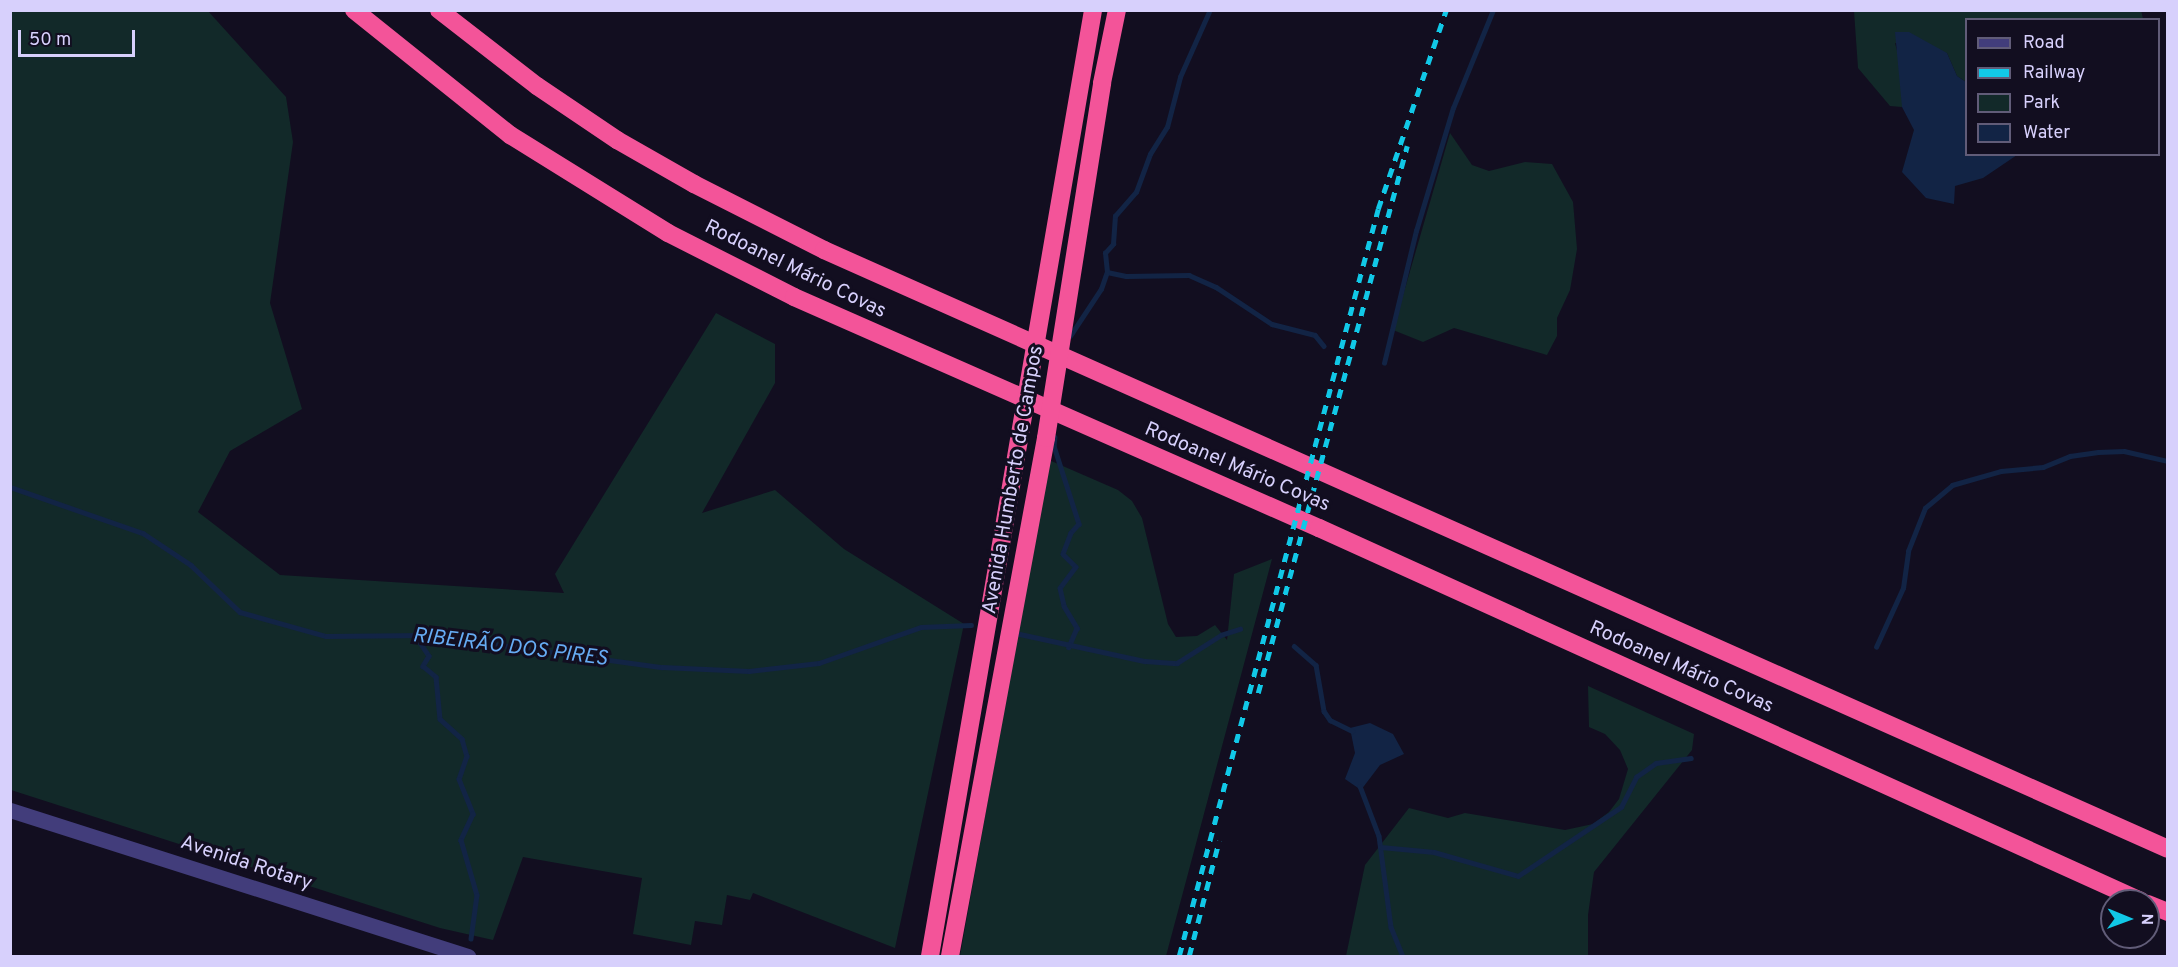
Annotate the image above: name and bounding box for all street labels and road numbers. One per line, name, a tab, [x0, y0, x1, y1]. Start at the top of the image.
street label: Rodoanel Mário Covas	[700, 216, 890, 324]
street label: Avenida Humberto de Campos	[979, 344, 1049, 616]
street label: Rodoanel Mário Covas	[1141, 418, 1333, 518]
street label: Rodoanel Mário Covas	[1585, 617, 1777, 719]
street label: Avenida Rotary	[177, 831, 315, 897]

